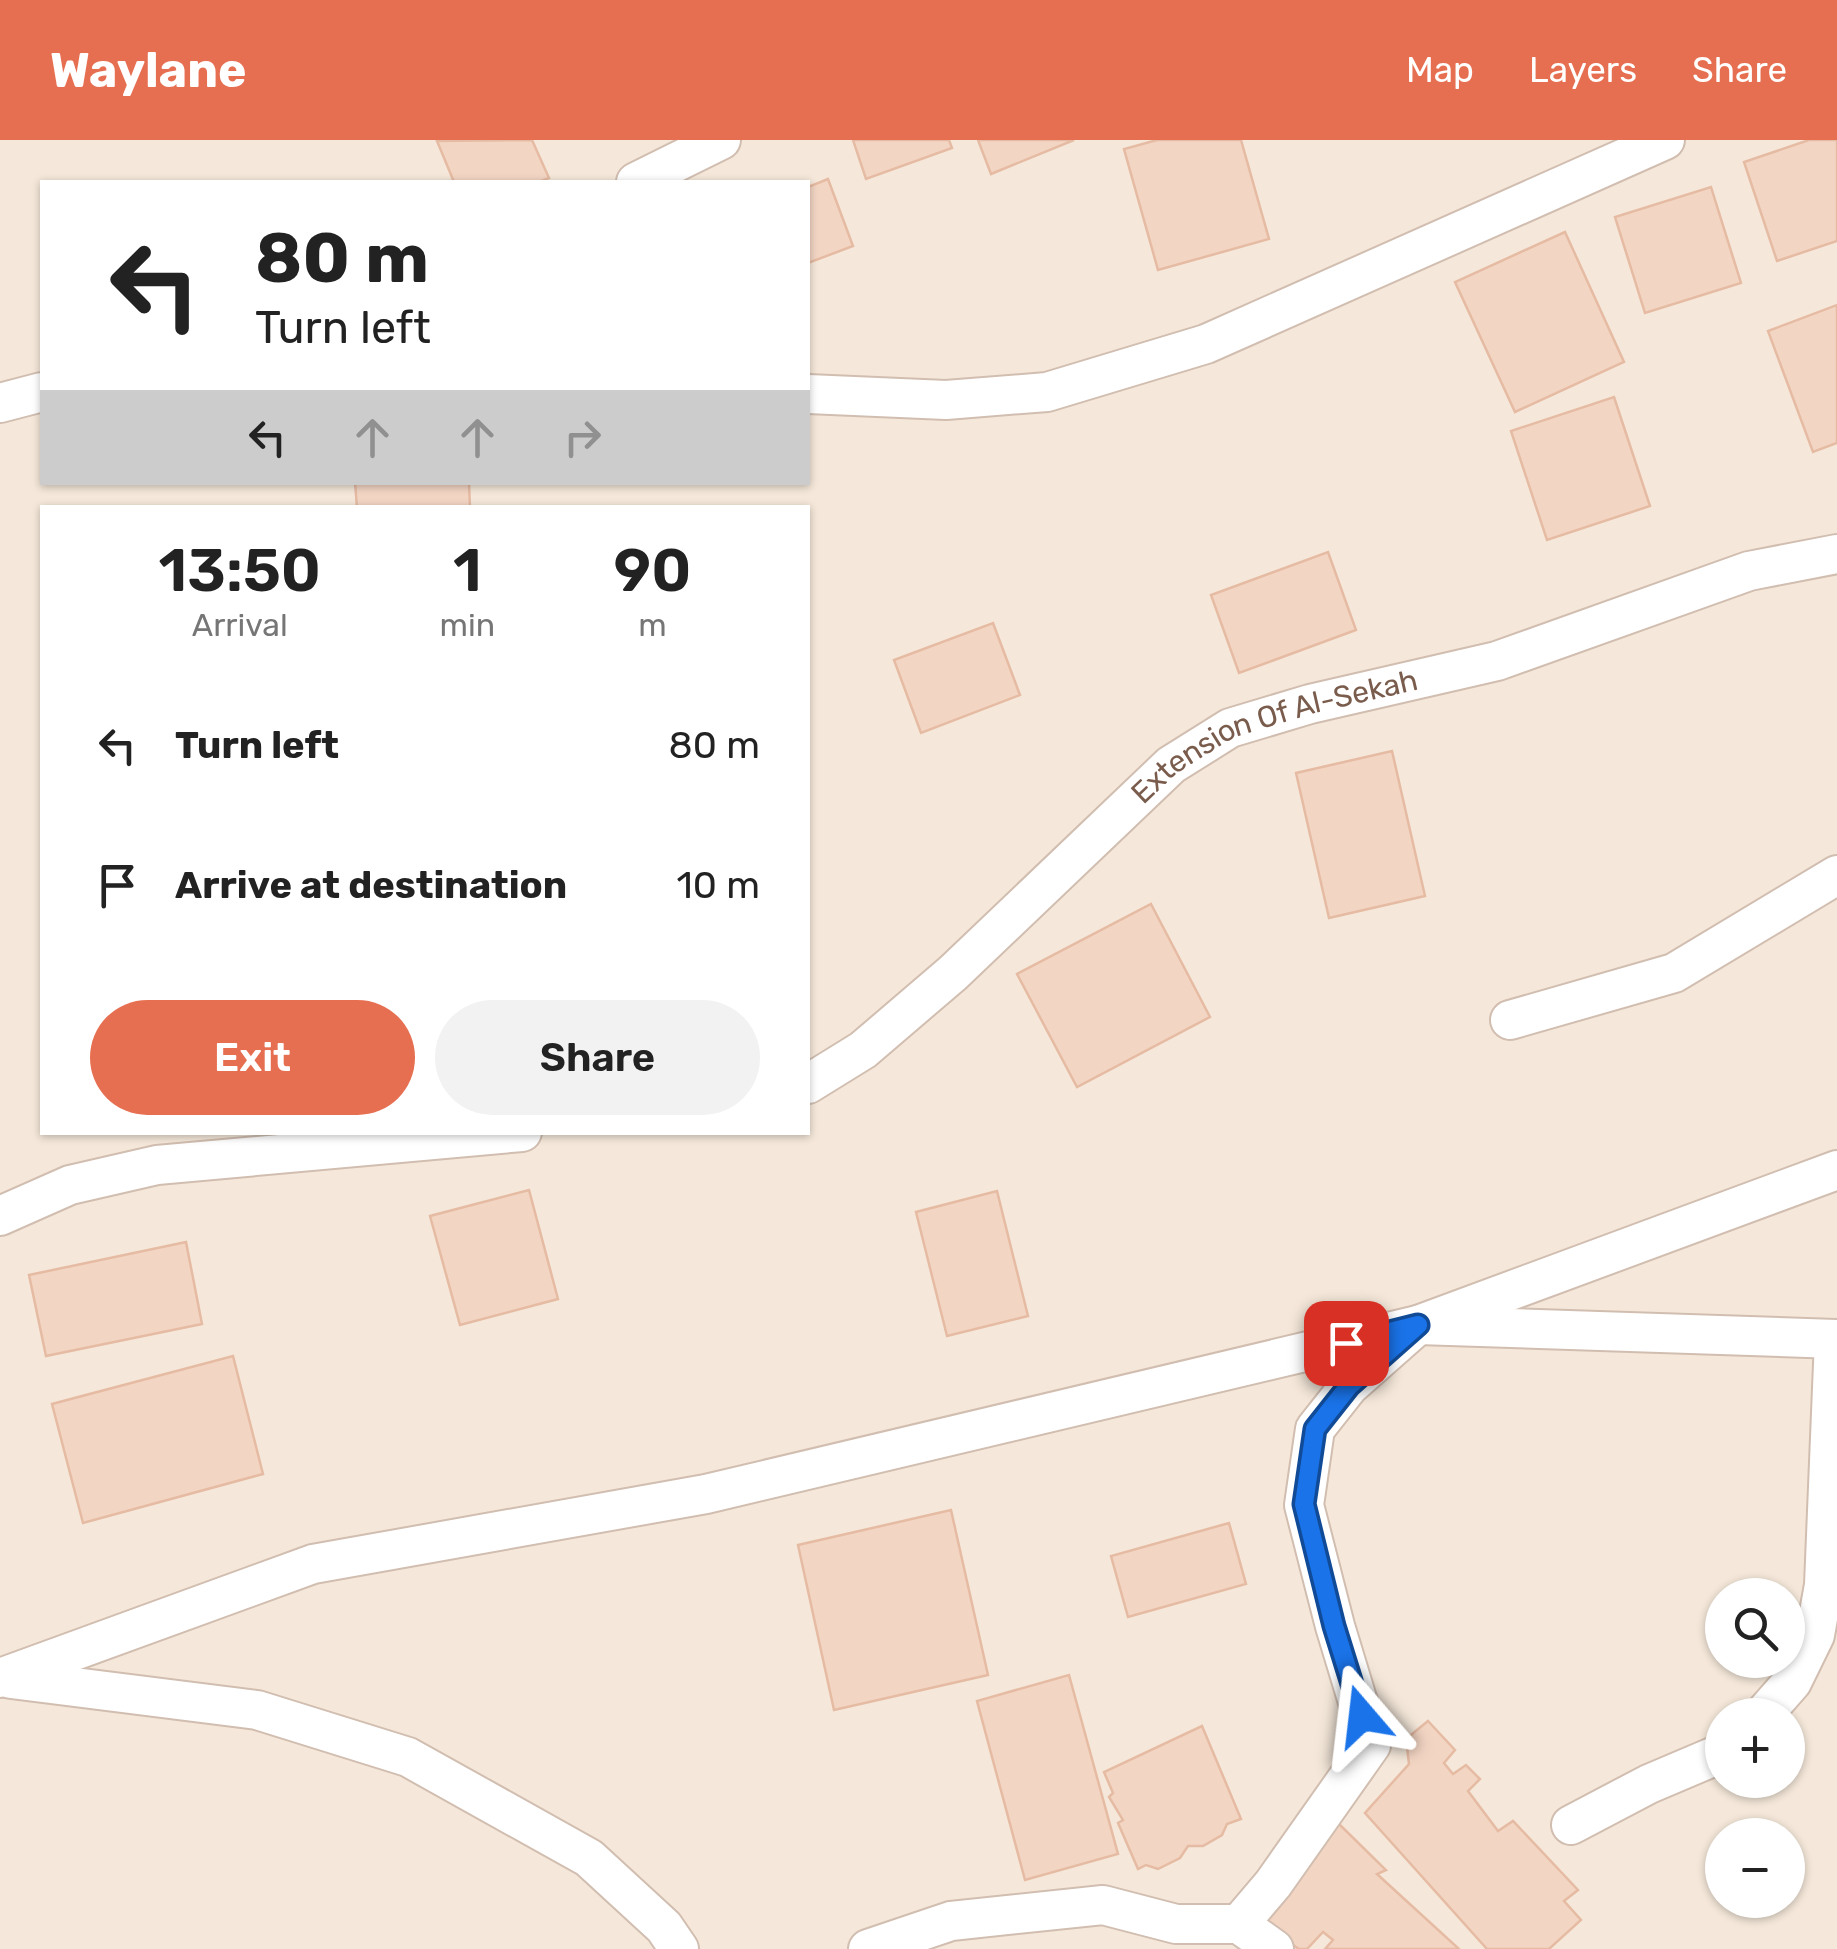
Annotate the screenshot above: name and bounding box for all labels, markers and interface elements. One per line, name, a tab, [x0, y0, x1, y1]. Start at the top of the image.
text: Waylane	[50, 42, 247, 99]
text: Map	[1406, 49, 1474, 91]
text: Layers	[1529, 49, 1637, 91]
text: Share	[1692, 49, 1787, 91]
text: 80 m	[255, 217, 429, 300]
icon: left	[90, 220, 220, 350]
text: Turn left	[255, 301, 431, 354]
icon: left	[240, 410, 295, 465]
icon: ahead	[345, 410, 400, 465]
icon: ahead	[450, 410, 505, 465]
icon: right	[555, 410, 610, 465]
text: 13:50	[159, 535, 321, 606]
text: 1	[453, 535, 482, 606]
text: 90	[614, 535, 691, 606]
text: Arrival	[192, 606, 288, 644]
text: min	[439, 606, 495, 644]
text: m	[638, 606, 667, 644]
street label: Extension Of Al-Sekah	[1124, 662, 1421, 811]
icon: left	[90, 718, 145, 773]
text: Turn left	[175, 722, 339, 768]
text: 80 m	[669, 722, 760, 768]
icon: arrive	[90, 858, 145, 913]
text: Arrive at destination	[175, 862, 567, 908]
text: 10 m	[677, 862, 760, 908]
button: Exit	[90, 1000, 415, 1115]
button: Share	[435, 1000, 760, 1115]
pin	[1304, 1301, 1389, 1386]
icon: arrive	[1319, 1316, 1374, 1371]
map controls	[1705, 1578, 1805, 1918]
button: search	[1705, 1578, 1805, 1678]
position arrow	[1310, 1664, 1414, 1768]
button: +	[1705, 1698, 1805, 1798]
button: −	[1705, 1818, 1805, 1918]

